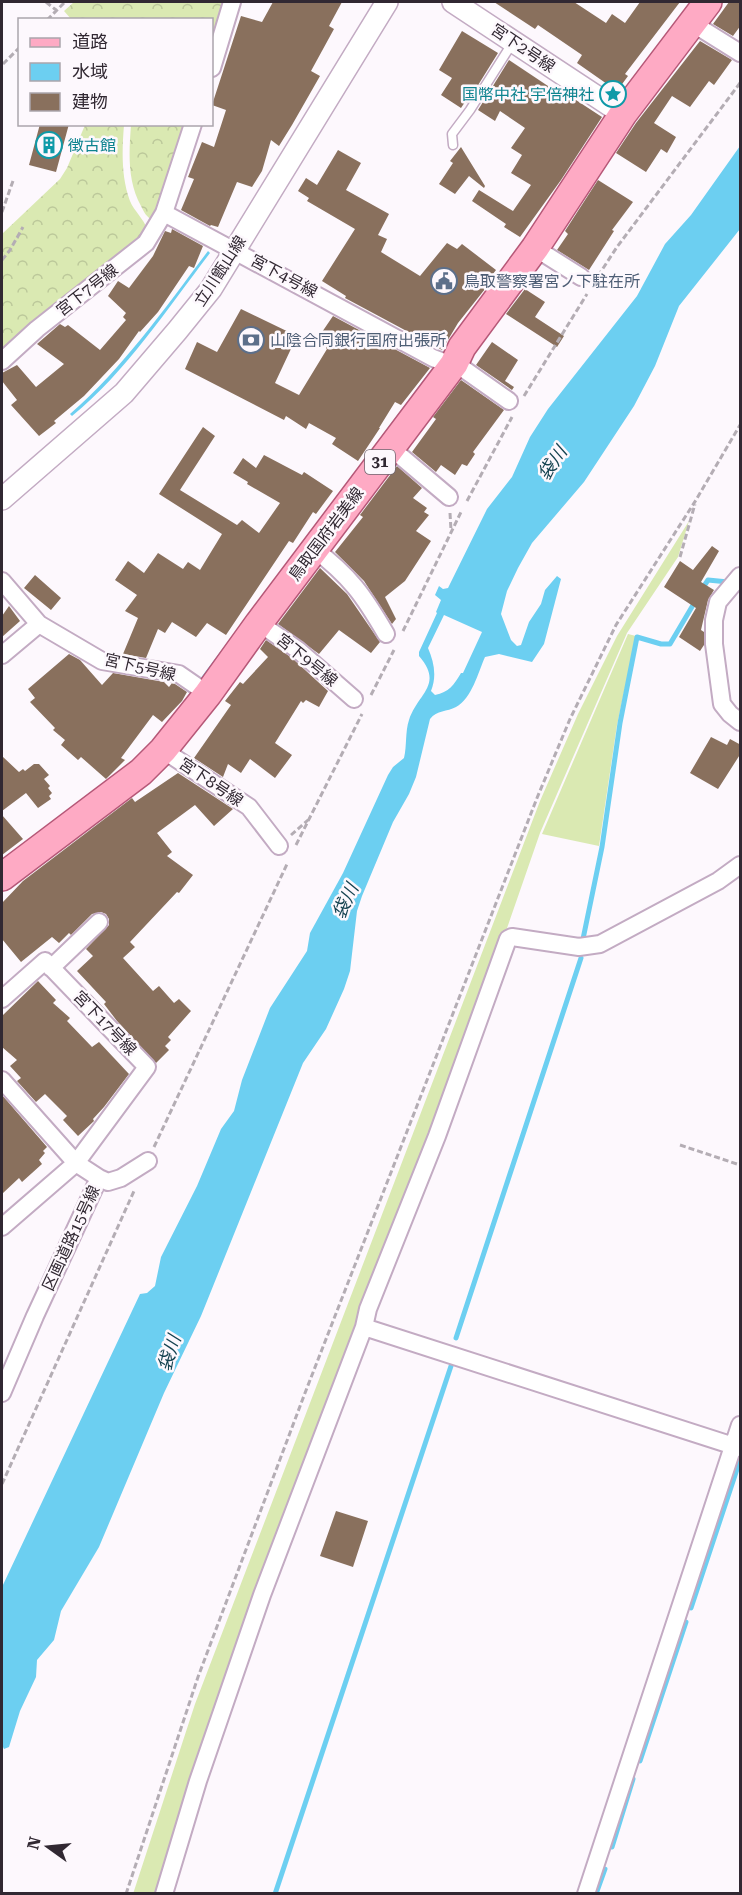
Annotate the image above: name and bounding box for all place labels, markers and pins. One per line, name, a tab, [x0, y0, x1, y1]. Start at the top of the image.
place icon: 国幣中社 宇倍神社	[598, 79, 628, 109]
place label: 国幣中社 宇倍神社	[462, 85, 594, 104]
building icon: 徴古館	[34, 130, 64, 160]
place label: 徴古館	[68, 136, 116, 155]
public building icon: 鳥取警察署宮ノ下駐在所	[429, 266, 459, 296]
place label: 鳥取警察署宮ノ下駐在所	[464, 272, 640, 291]
bank icon: 山陰合同銀行国府出張所	[236, 325, 266, 355]
place label: 山陰合同銀行国府出張所	[270, 331, 446, 350]

